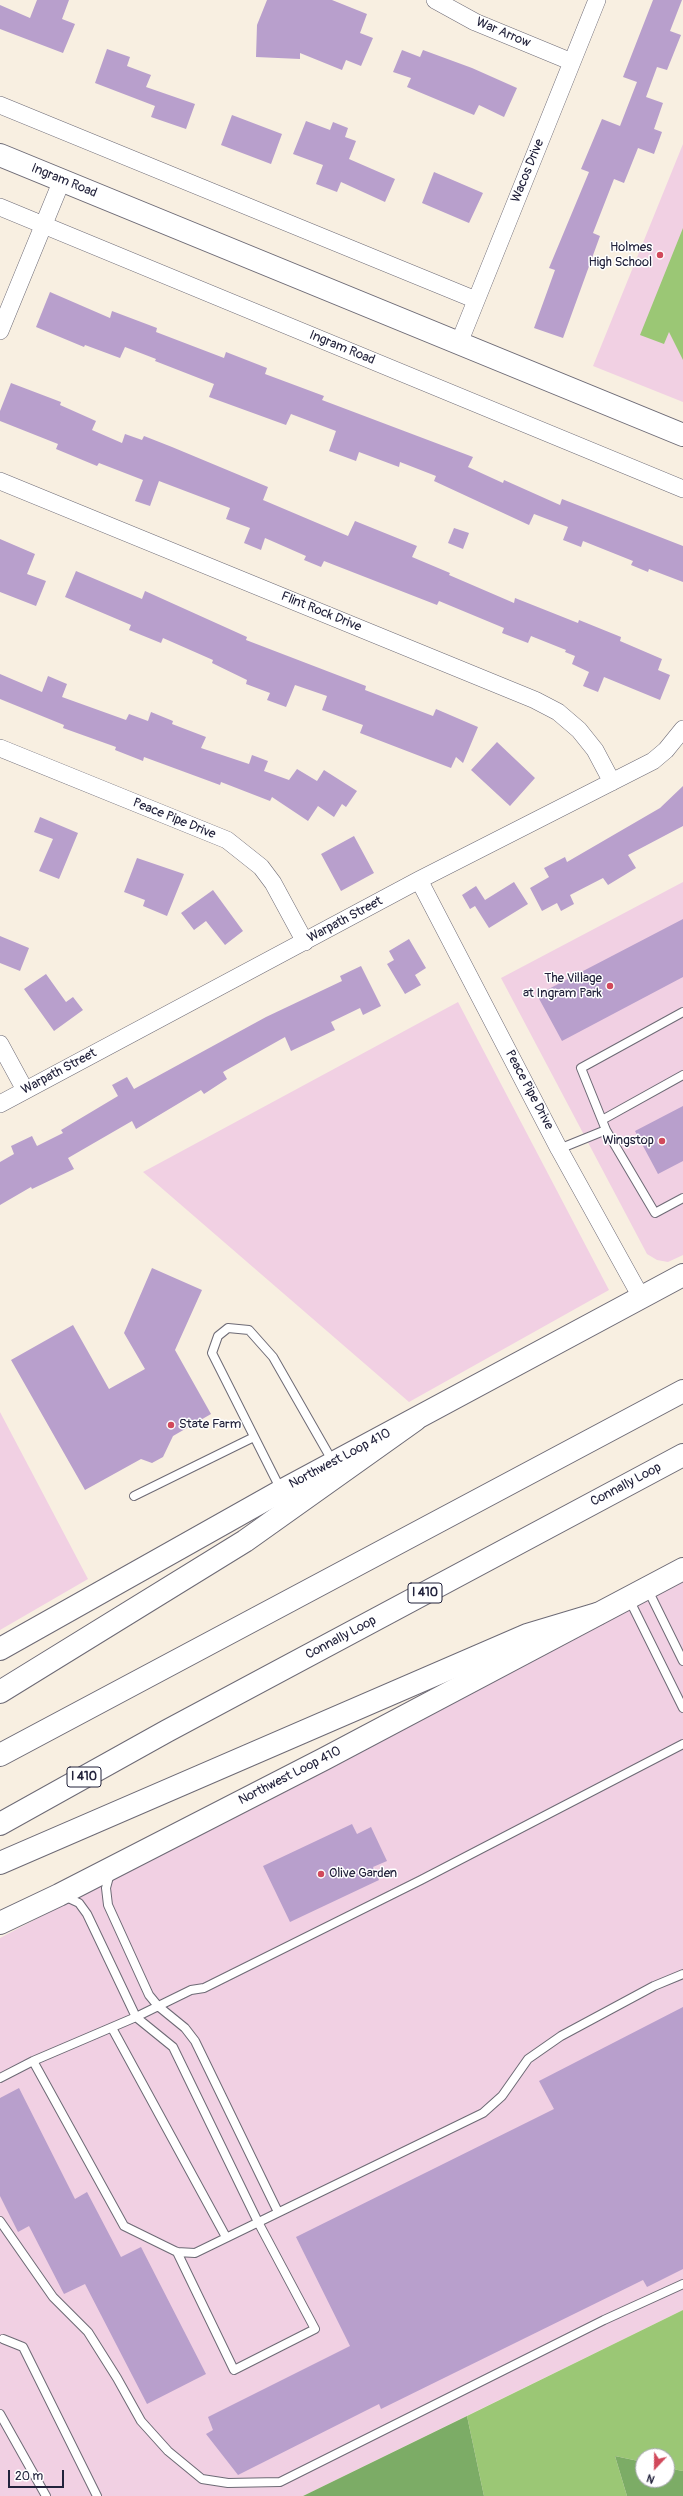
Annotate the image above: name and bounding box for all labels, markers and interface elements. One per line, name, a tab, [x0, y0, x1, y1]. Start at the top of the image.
street label: War Arrow	[473, 15, 533, 51]
street label: Wacos Drive	[508, 137, 548, 205]
street label: Ingram Road	[29, 161, 99, 201]
place label: Holmes High School	[589, 240, 652, 271]
marker: Holmes High School	[655, 250, 665, 260]
street label: Ingram Road	[307, 328, 377, 368]
street label: Flint Rock Drive	[278, 589, 364, 635]
street label: Peace Pipe Drive	[130, 795, 218, 843]
street label: Warpath Street	[305, 894, 385, 946]
place label: The Village at Ingram Park	[523, 971, 602, 1002]
marker: The Village at Ingram Park	[605, 981, 615, 991]
street label: Warpath Street	[19, 1046, 99, 1098]
street label: Peace Pipe Drive	[501, 1047, 557, 1133]
place label: Wingstop	[603, 1133, 654, 1149]
marker: Wingstop	[657, 1136, 667, 1146]
place label: State Farm	[179, 1417, 241, 1433]
marker: State Farm	[166, 1420, 176, 1430]
street label: Northwest Loop 410	[287, 1426, 393, 1492]
street label: Connally Loop	[588, 1460, 664, 1510]
road number: I 410	[408, 1583, 442, 1603]
street label: Connally Loop	[303, 1613, 379, 1663]
street label: Northwest Loop 410	[236, 1743, 344, 1809]
road number: I 410	[67, 1767, 101, 1787]
place label: Olive Garden	[329, 1866, 397, 1882]
marker: Olive Garden	[316, 1869, 326, 1879]
north arrow	[635, 2448, 675, 2488]
scale bar	[10, 2462, 66, 2488]
text: 20 m	[15, 2469, 43, 2484]
text: N	[645, 2471, 657, 2486]

